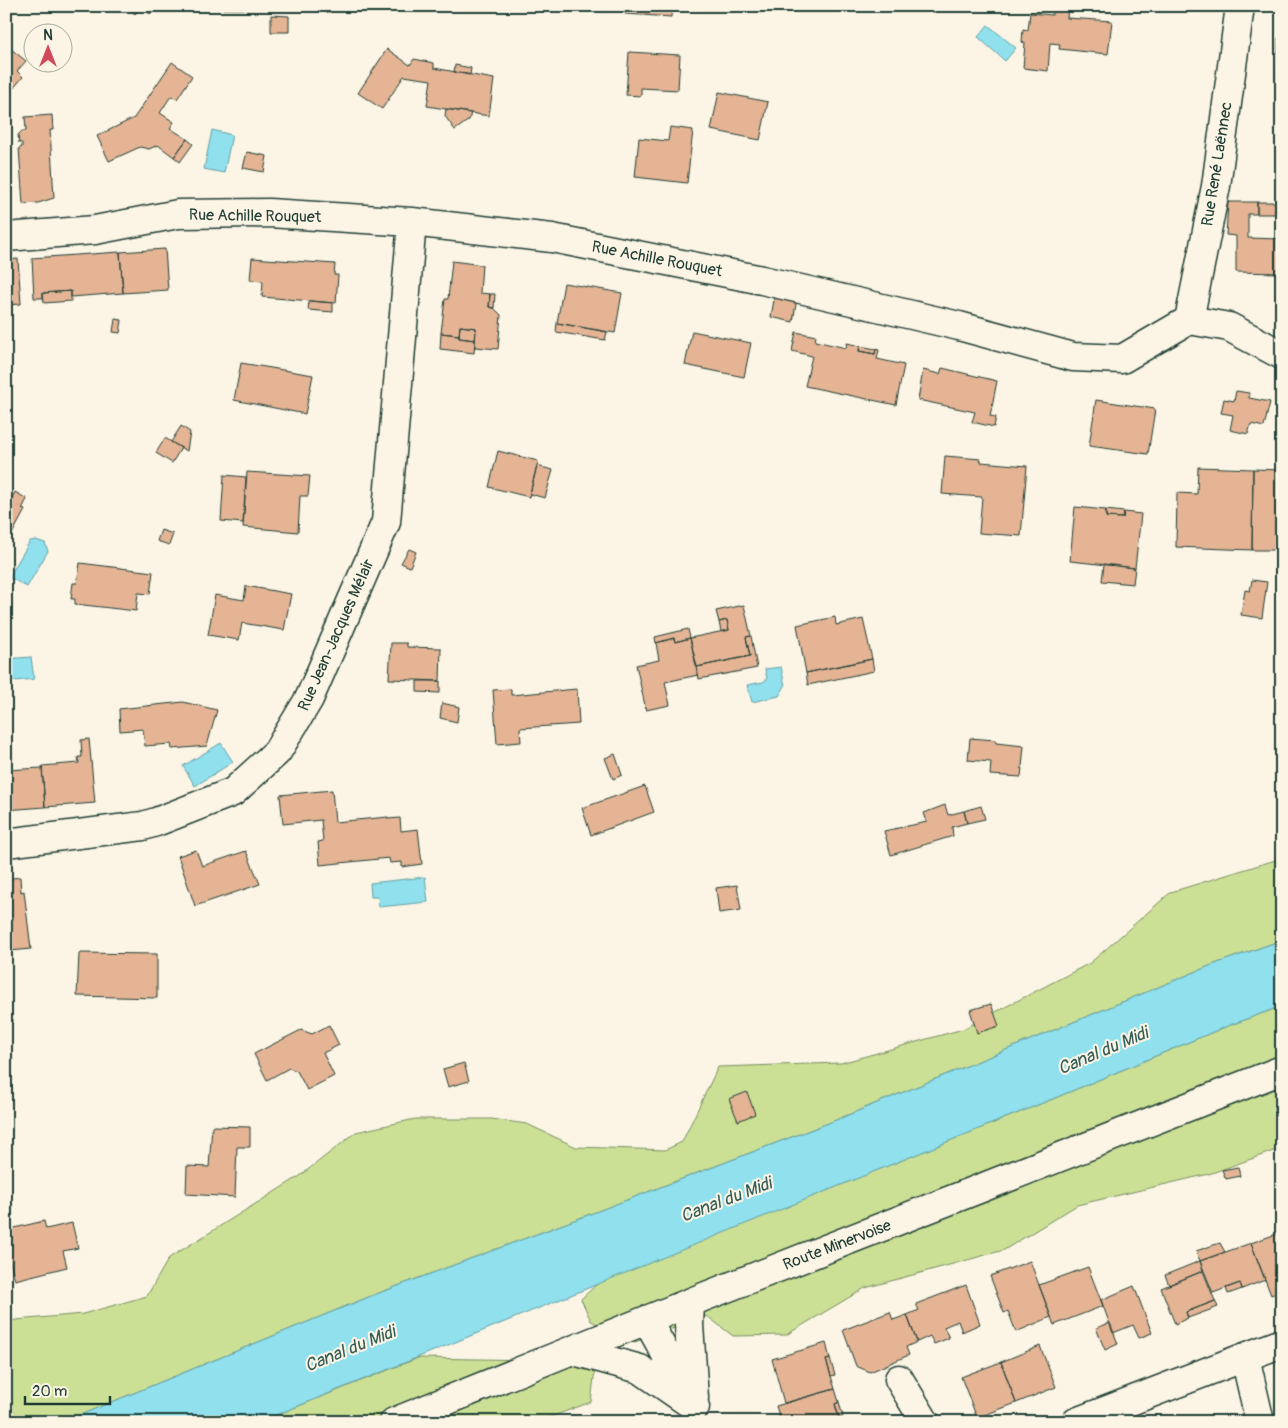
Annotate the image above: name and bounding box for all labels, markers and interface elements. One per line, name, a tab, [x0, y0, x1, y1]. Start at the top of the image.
north arrow	[22, 22, 72, 72]
text: N	[43, 27, 53, 44]
street label: Rue René Laënnec	[1197, 100, 1237, 228]
street label: Rue Achille Rouquet	[189, 205, 322, 227]
street label: Rue Achille Rouquet	[590, 237, 724, 282]
street label: Rue Jean-Jacques Mélair	[293, 556, 379, 714]
water label: Canal du Midi	[1054, 1021, 1154, 1080]
water label: Canal du Midi	[677, 1171, 777, 1228]
street label: Route Minervoise	[780, 1215, 894, 1275]
water label: Canal du Midi	[301, 1319, 401, 1378]
scale bar	[25, 1373, 110, 1405]
text: 20 m	[32, 1382, 67, 1401]

